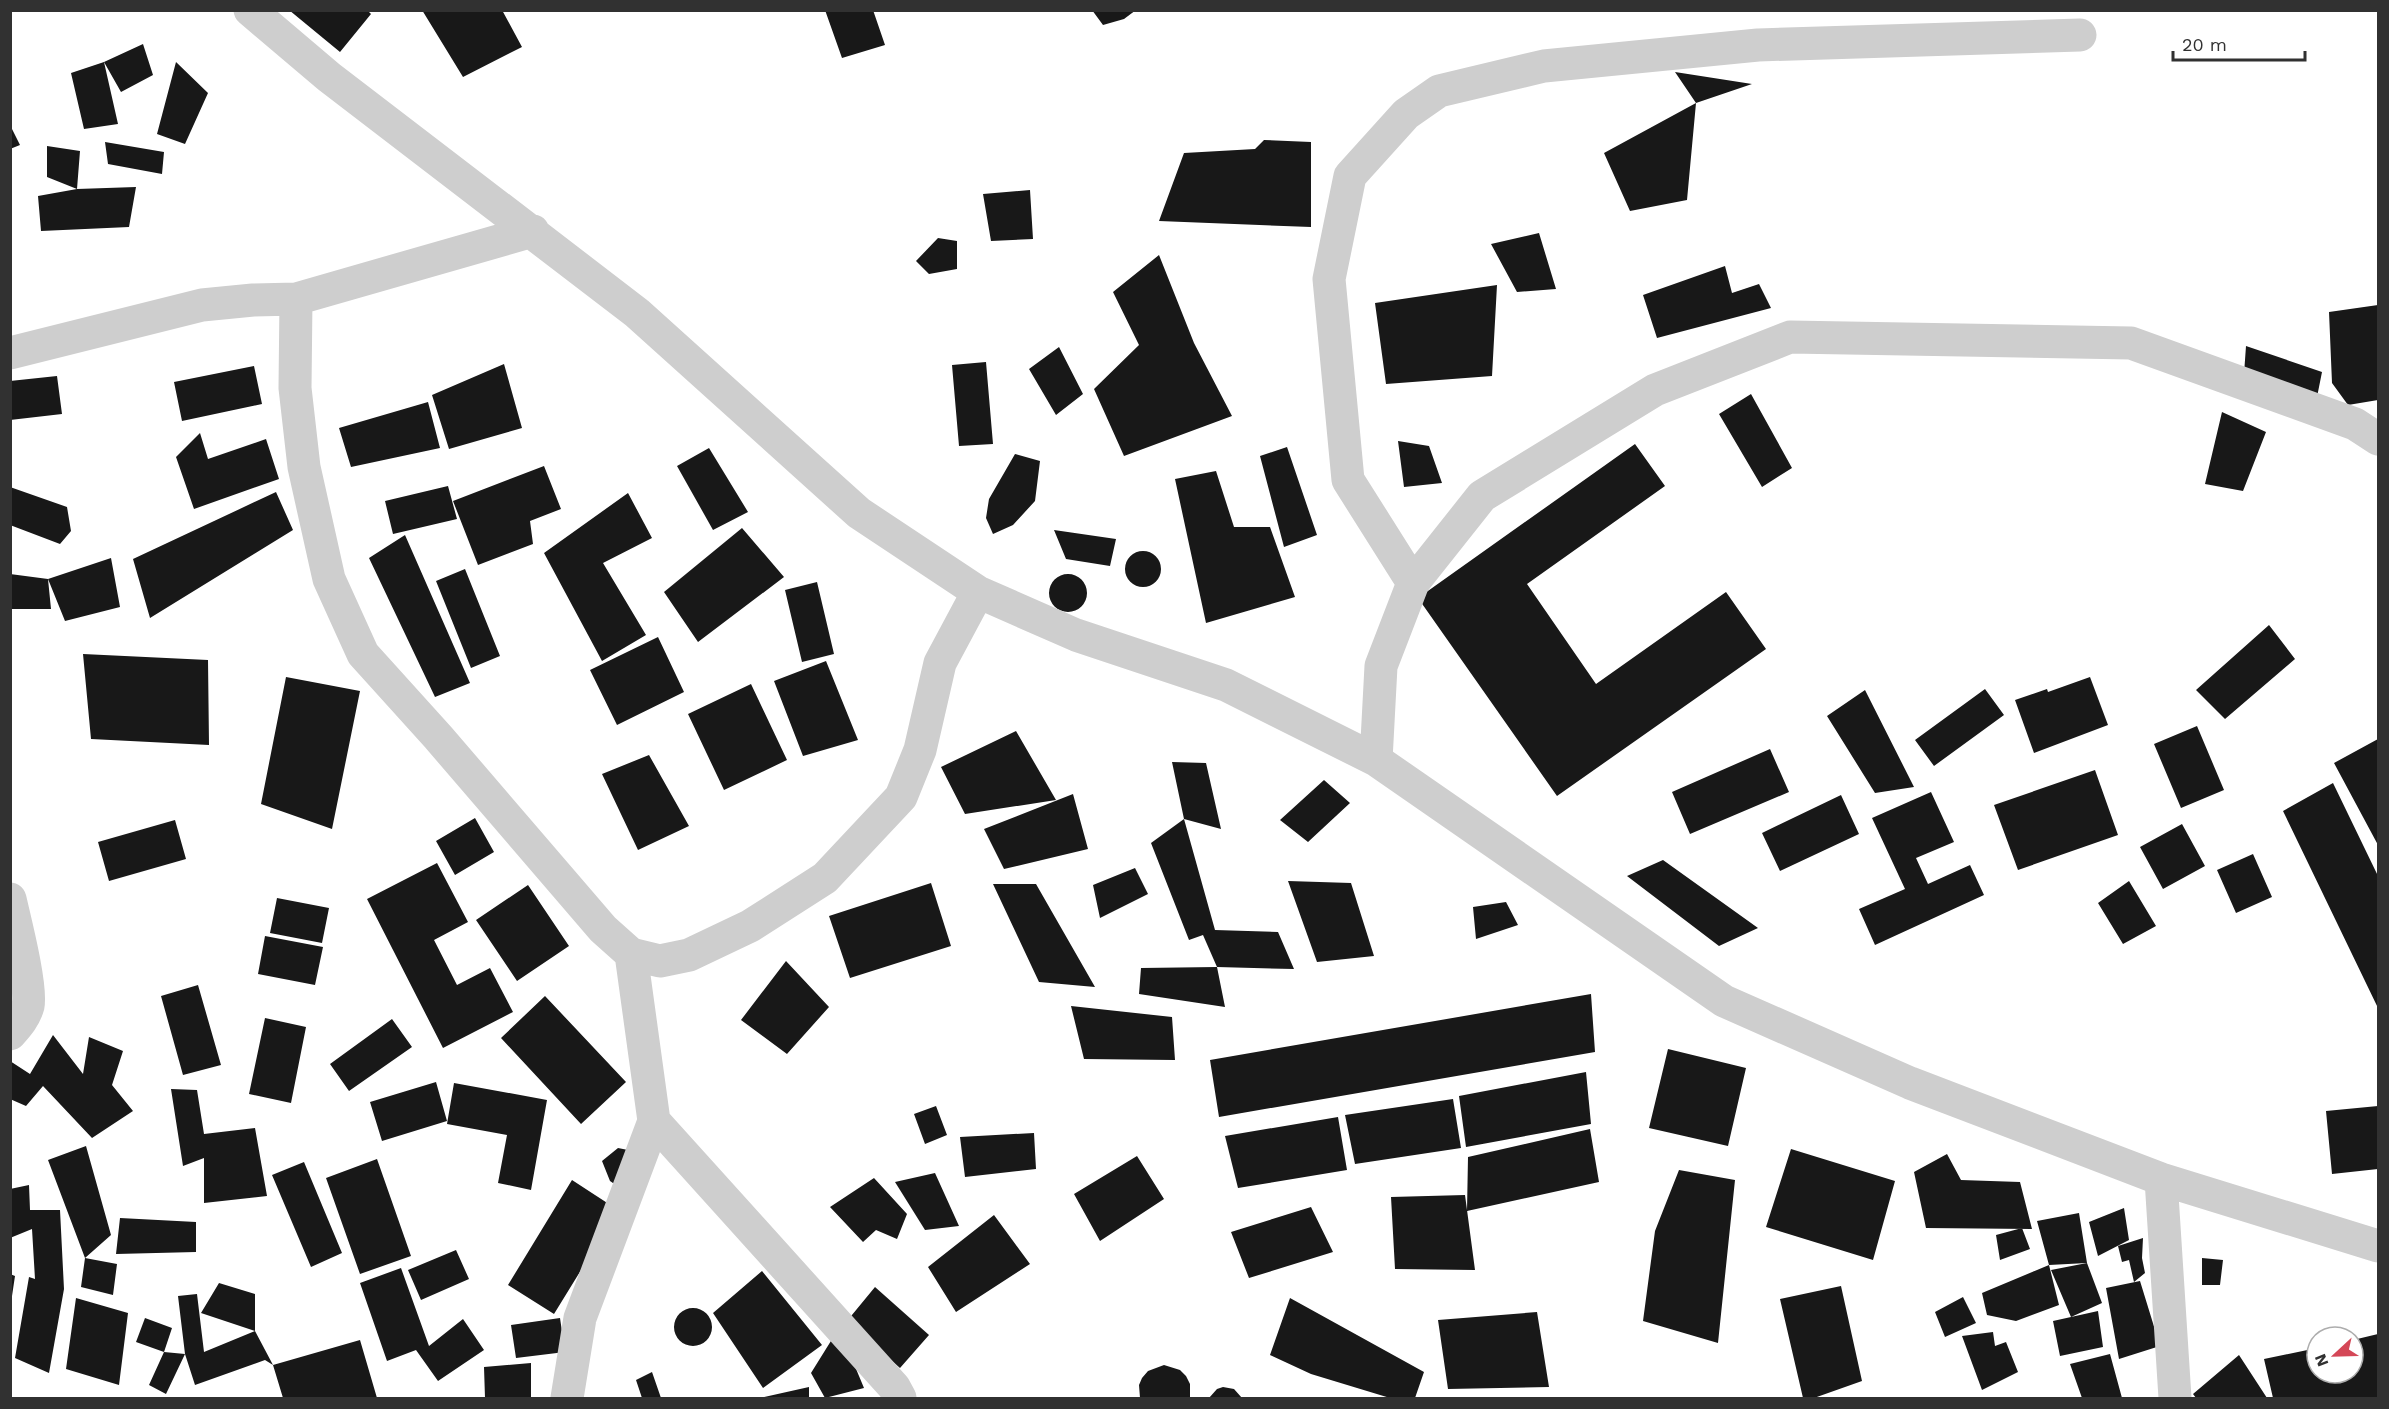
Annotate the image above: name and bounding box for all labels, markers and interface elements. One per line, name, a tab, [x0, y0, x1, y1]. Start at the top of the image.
scale bar	[2173, 24, 2305, 62]
text: 20 m	[2182, 34, 2227, 55]
north arrow	[2305, 1325, 2365, 1385]
text: N	[2311, 1351, 2333, 1369]

